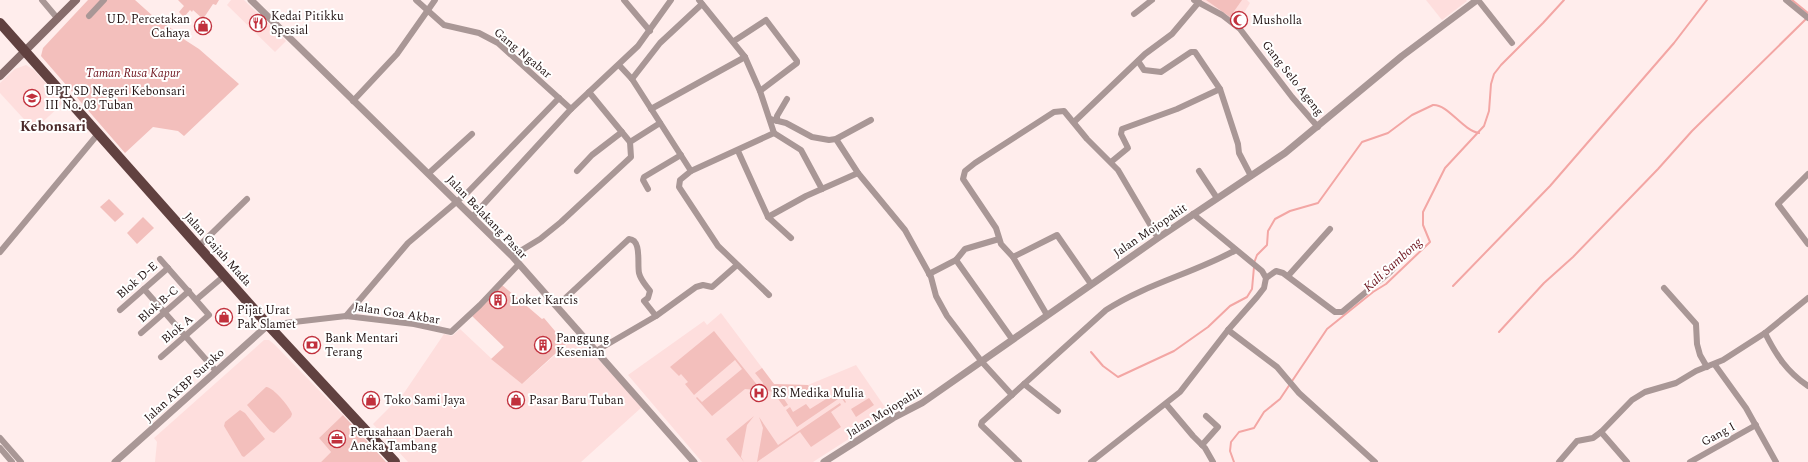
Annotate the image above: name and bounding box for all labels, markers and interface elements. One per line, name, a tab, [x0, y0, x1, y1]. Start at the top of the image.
place label: Kedai Pitikku Spesial	[271, 7, 344, 40]
place label: UD. Percetakan Cahaya	[107, 10, 190, 43]
mosque icon: Musholla	[1229, 10, 1249, 30]
place label: Musholla	[1252, 11, 1302, 30]
restaurant icon: Kedai Pitikku Spesial	[248, 13, 268, 33]
shop icon: UD. Percetakan Cahaya	[193, 16, 213, 36]
street label: Gang Ngabar	[489, 23, 556, 84]
street label: Gang Selo Ageng	[1257, 36, 1328, 120]
park label: Taman Rusa Kapur	[86, 64, 181, 83]
place label: UPT SD Negeri Kebonsari III No. 03 Tuban	[45, 82, 186, 115]
school or university icon: UPT SD Negeri Kebonsari III No. 03 Tuban	[22, 88, 42, 108]
district label: Kebonsari	[20, 116, 86, 137]
street label: Jalan Belakang Pasar	[441, 171, 532, 264]
street label: Jalan Mojopahit	[1110, 199, 1191, 262]
street label: Jalan Gajah Mada	[179, 208, 256, 291]
water label: Kali Sambong	[1359, 232, 1428, 297]
street label: Blok D-E	[113, 257, 162, 304]
street label: Blok B-C	[134, 281, 183, 327]
building icon: Loket Karcis	[488, 290, 508, 310]
place label: Loket Karcis	[511, 291, 578, 310]
street label: Jalan Goa Akbar	[353, 297, 442, 330]
place label: Pijat Urat Pak Slamet	[237, 301, 296, 334]
shop icon: Pijat Urat Pak Slamet	[214, 307, 234, 327]
street label: Blok A	[157, 310, 197, 348]
place label: Bank Mentari Terang	[325, 329, 399, 362]
place label: Panggung Kesenian	[556, 329, 609, 362]
bank icon: Bank Mentari Terang	[302, 335, 322, 355]
building icon: Panggung Kesenian	[533, 335, 553, 355]
street label: Jalan AKBP Suroko	[140, 344, 229, 427]
street label: Jalan Mojopahit	[843, 382, 926, 443]
hospital icon: RS Medika Mulia	[749, 383, 769, 403]
place label: RS Medika Mulia	[772, 384, 864, 403]
shop icon: Toko Sami Jaya	[361, 390, 381, 410]
shop icon: Pasar Baru Tuban	[506, 390, 526, 410]
place label: Toko Sami Jaya	[384, 391, 465, 410]
place label: Pasar Baru Tuban	[529, 391, 624, 410]
street label: Gang I	[1698, 417, 1739, 452]
place label: Perusahaan Daerah Aneka Tambang	[350, 423, 453, 456]
office icon: Perusahaan Daerah Aneka Tambang	[327, 429, 347, 449]

